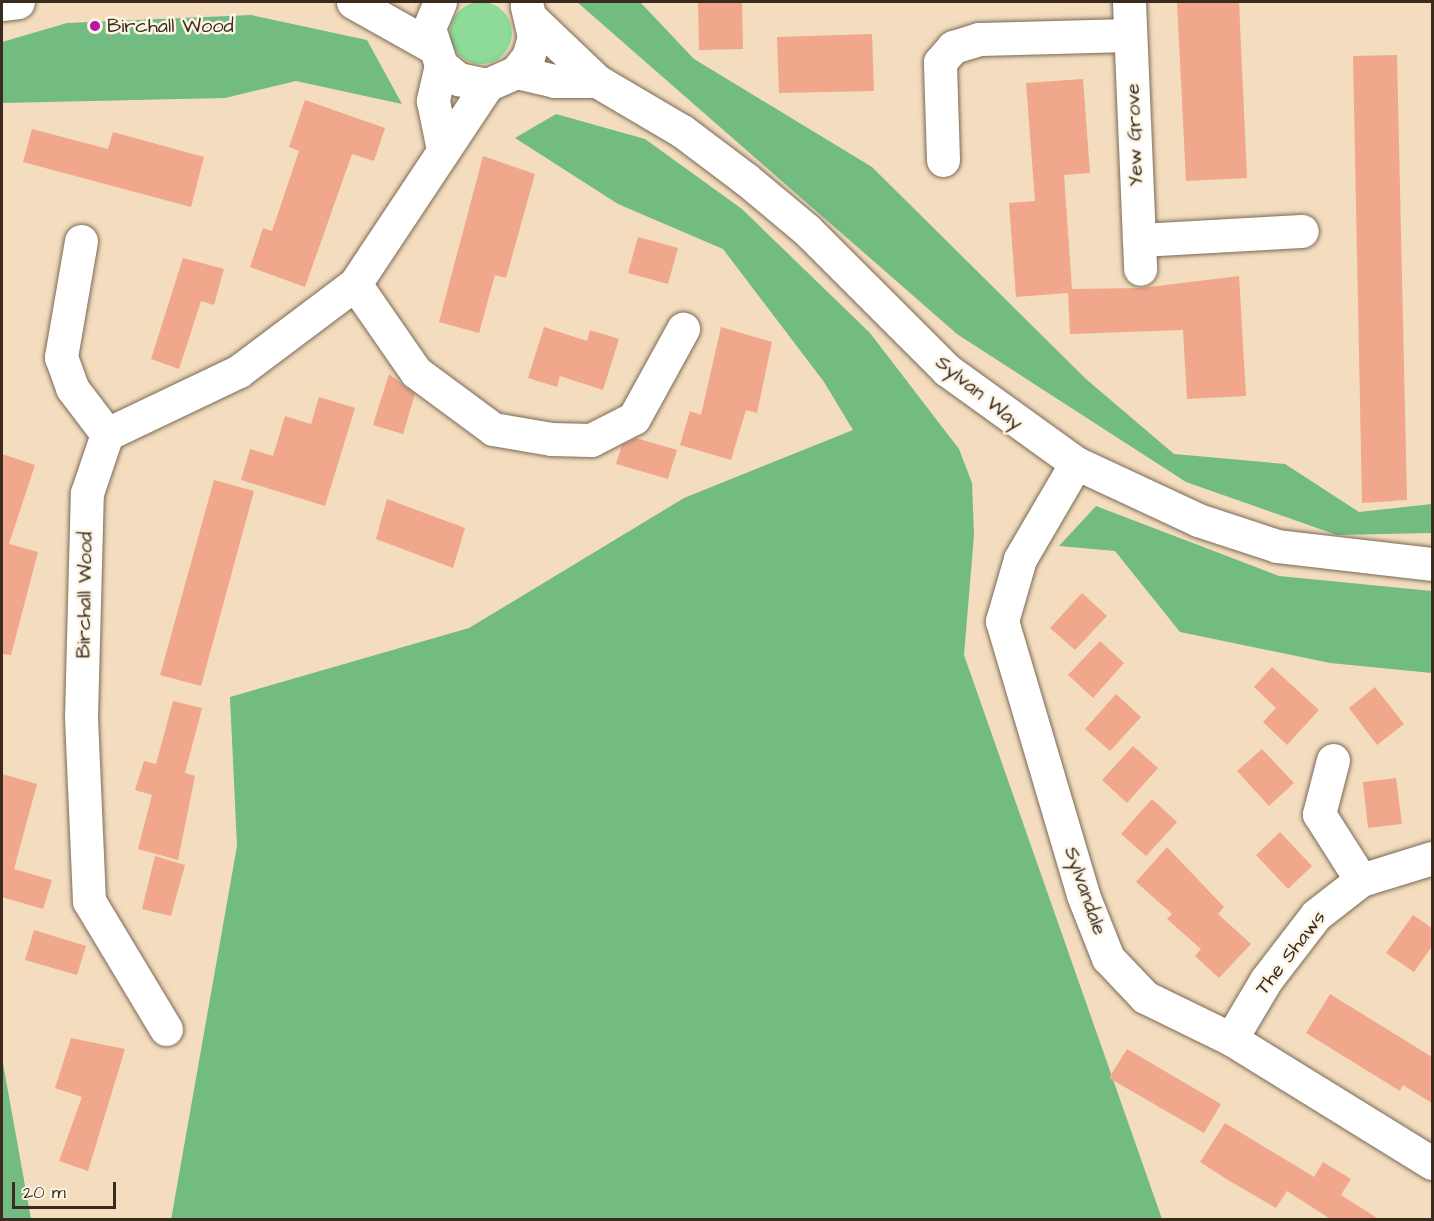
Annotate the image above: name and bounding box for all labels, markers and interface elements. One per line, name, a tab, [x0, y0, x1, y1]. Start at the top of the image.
place label: Birchall Wood	[107, 14, 234, 38]
marker: Birchall Wood	[88, 19, 102, 33]
street label: Yew Grove	[1121, 83, 1149, 187]
street label: Sylvan Way	[930, 350, 1028, 436]
street label: Birchall Wood	[72, 531, 98, 659]
street label: Sylvandale	[1059, 844, 1111, 938]
street label: The Shaws	[1251, 906, 1331, 1000]
scale bar	[15, 1170, 118, 1208]
text: 20 m	[23, 1180, 66, 1205]

